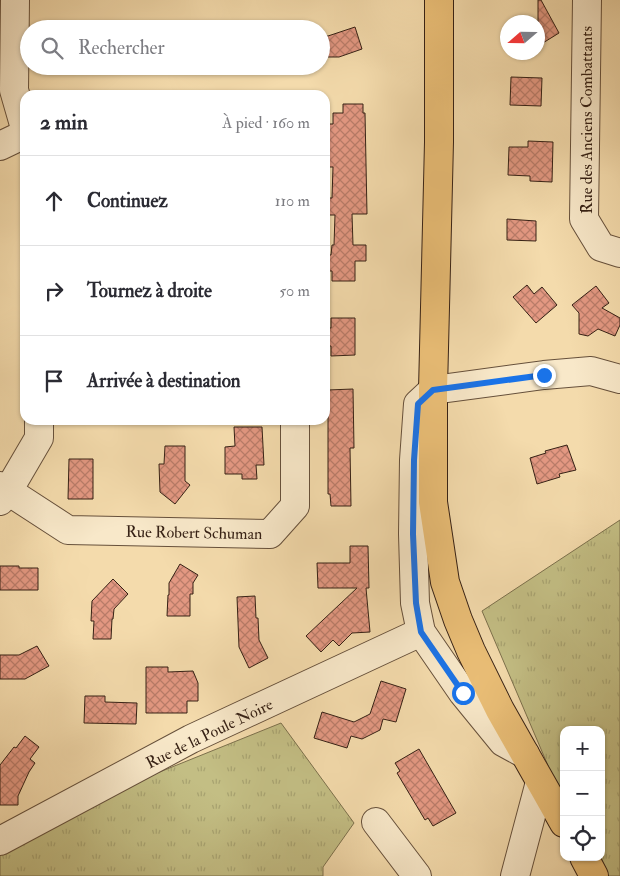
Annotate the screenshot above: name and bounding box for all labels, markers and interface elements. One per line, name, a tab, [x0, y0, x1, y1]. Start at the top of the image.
north arrow	[500, 15, 545, 60]
search box	[20, 20, 330, 75]
street label: Rue des Anciens Combattants	[577, 26, 597, 214]
icon: search	[38, 34, 66, 62]
text: Rechercher	[78, 36, 165, 60]
text: 2 min	[40, 109, 88, 136]
text: À pied · 160 m	[222, 113, 310, 133]
icon: ahead	[40, 187, 68, 215]
text: Continuez	[87, 189, 168, 213]
text: 110 m	[275, 191, 310, 211]
icon: right	[40, 277, 68, 305]
text: Tournez à droite	[87, 279, 212, 303]
text: 50 m	[279, 281, 310, 301]
route end	[533, 364, 556, 387]
icon: arrive	[40, 367, 68, 395]
text: Arrivée à destination	[87, 369, 241, 393]
street label: Rue Robert Schuman	[125, 522, 263, 544]
route start	[452, 682, 475, 705]
street label: Rue de la Poule Noire	[143, 694, 277, 773]
map controls	[560, 726, 605, 861]
button: +	[560, 726, 605, 771]
button: −	[560, 771, 605, 816]
button: locate	[560, 816, 605, 861]

